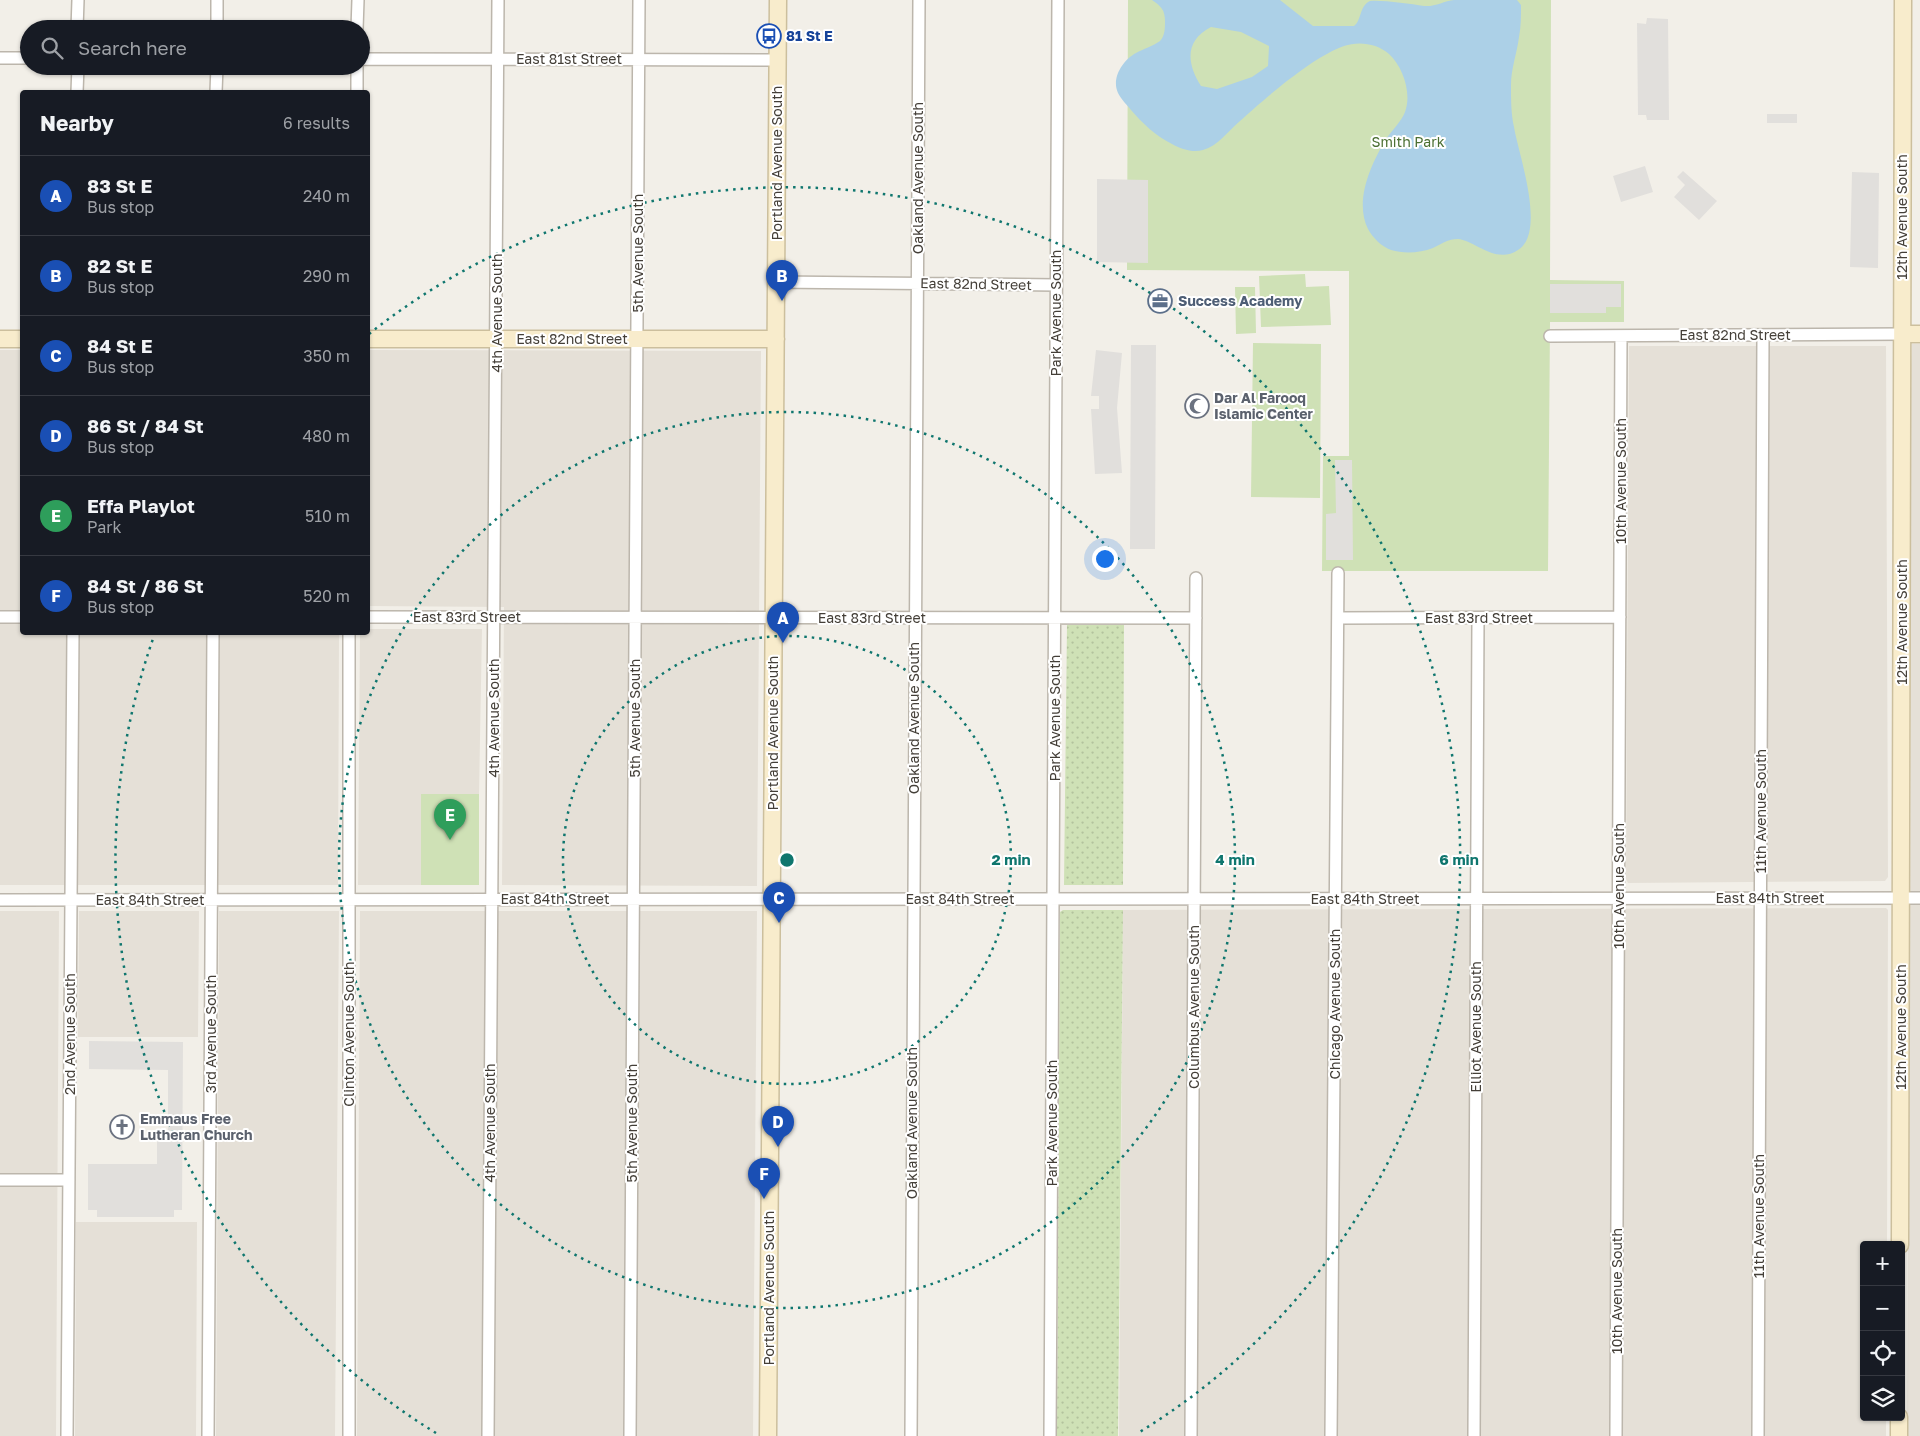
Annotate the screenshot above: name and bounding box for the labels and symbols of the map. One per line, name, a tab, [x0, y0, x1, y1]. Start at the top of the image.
bus stop icon: 81 St E	[756, 23, 782, 49]
place label: 81 St E	[786, 27, 833, 44]
street label: East 81st Street	[516, 50, 622, 67]
street label: Portland Avenue South	[768, 86, 785, 240]
street label: Oakland Avenue South	[909, 102, 926, 254]
park label: Smith Park	[1371, 133, 1445, 150]
street label: 12th Avenue South	[1893, 154, 1910, 280]
street label: 5th Avenue South	[629, 194, 646, 312]
street label: Park Avenue South	[1047, 250, 1064, 376]
street label: 4th Avenue South	[488, 253, 505, 373]
pin: B	[766, 260, 798, 301]
street label: East 82nd Street	[920, 274, 1032, 293]
office icon: Success Academy	[1147, 288, 1173, 314]
place label: Success Academy	[1178, 292, 1303, 309]
street label: East 82nd Street	[1679, 326, 1791, 343]
street label: East 82nd Street	[516, 330, 628, 347]
place label: Dar Al Farooq Islamic Center	[1214, 389, 1314, 422]
mosque icon: Dar Al Farooq Islamic Center	[1184, 393, 1210, 419]
street label: 10th Avenue South	[1612, 418, 1629, 544]
your location	[1092, 546, 1118, 572]
street label: 12th Avenue South	[1893, 559, 1910, 685]
pin: A	[767, 602, 799, 643]
street label: East 83rd Street	[413, 608, 521, 625]
street label: East 83rd Street	[818, 609, 926, 626]
street label: East 83rd Street	[1425, 609, 1533, 626]
street label: Oakland Avenue South	[905, 642, 922, 794]
street label: Park Avenue South	[1046, 655, 1063, 781]
street label: Portland Avenue South	[764, 656, 781, 810]
street label: 4th Avenue South	[485, 658, 502, 778]
street label: 5th Avenue South	[626, 659, 643, 777]
street label: 11th Avenue South	[1752, 749, 1769, 873]
pin: E	[434, 799, 466, 840]
street label: 10th Avenue South	[1610, 823, 1627, 949]
text: 2 min	[991, 850, 1031, 868]
text: 4 min	[1215, 850, 1255, 868]
text: 6 min	[1439, 850, 1479, 868]
centre of rings	[778, 851, 796, 869]
pin: C	[763, 882, 795, 923]
street label: East 84th Street	[1715, 889, 1825, 906]
street label: East 84th Street	[500, 890, 610, 907]
street label: East 84th Street	[905, 890, 1015, 907]
street label: East 84th Street	[1310, 890, 1420, 907]
street label: East 84th Street	[95, 891, 205, 908]
street label: Columbus Avenue South	[1185, 925, 1202, 1089]
street label: Chicago Avenue South	[1326, 929, 1343, 1079]
street label: Clinton Avenue South	[340, 961, 357, 1107]
street label: Elliot Avenue South	[1467, 961, 1484, 1093]
street label: 12th Avenue South	[1892, 964, 1909, 1090]
street label: 2nd Avenue South	[61, 973, 78, 1095]
street label: 3rd Avenue South	[202, 975, 219, 1093]
street label: Oakland Avenue South	[903, 1047, 920, 1199]
street label: Park Avenue South	[1043, 1060, 1060, 1186]
street label: 4th Avenue South	[481, 1063, 498, 1183]
street label: 5th Avenue South	[623, 1064, 640, 1182]
pin: D	[762, 1106, 794, 1147]
place label: Emmaus Free Lutheran Church	[140, 1110, 252, 1143]
church icon: Emmaus Free Lutheran Church	[109, 1114, 135, 1140]
street label: 11th Avenue South	[1750, 1154, 1767, 1278]
pin: F	[748, 1158, 780, 1199]
street label: Portland Avenue South	[760, 1211, 777, 1365]
street label: 10th Avenue South	[1608, 1228, 1625, 1354]

